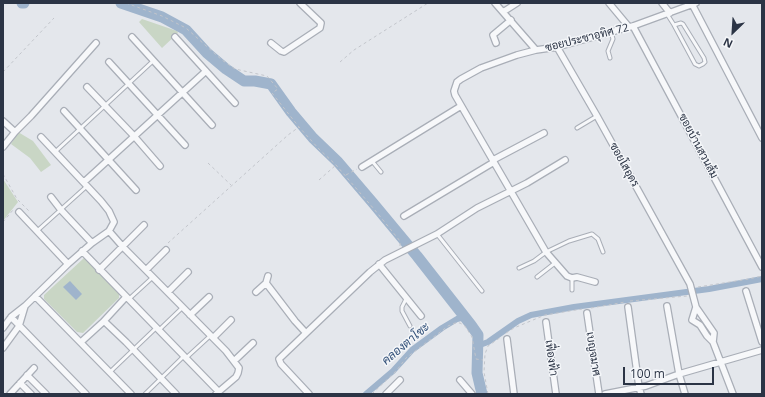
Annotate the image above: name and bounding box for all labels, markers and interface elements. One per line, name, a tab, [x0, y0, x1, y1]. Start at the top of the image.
north arrow	[713, 12, 753, 52]
street label: ซอยประชาอุทิศ 72	[544, 21, 630, 55]
text: N	[720, 35, 735, 52]
street label: ซอยบ้านสวนส้ม	[675, 112, 721, 180]
street label: ซอยโสอุดร	[607, 141, 641, 189]
water label: คลองตาโซะ	[379, 320, 433, 368]
street label: เบญจมาศ	[583, 331, 603, 377]
street label: เฟื่องฟ้า	[542, 339, 560, 377]
scale bar	[625, 359, 716, 385]
text: 100 m	[630, 365, 665, 382]

